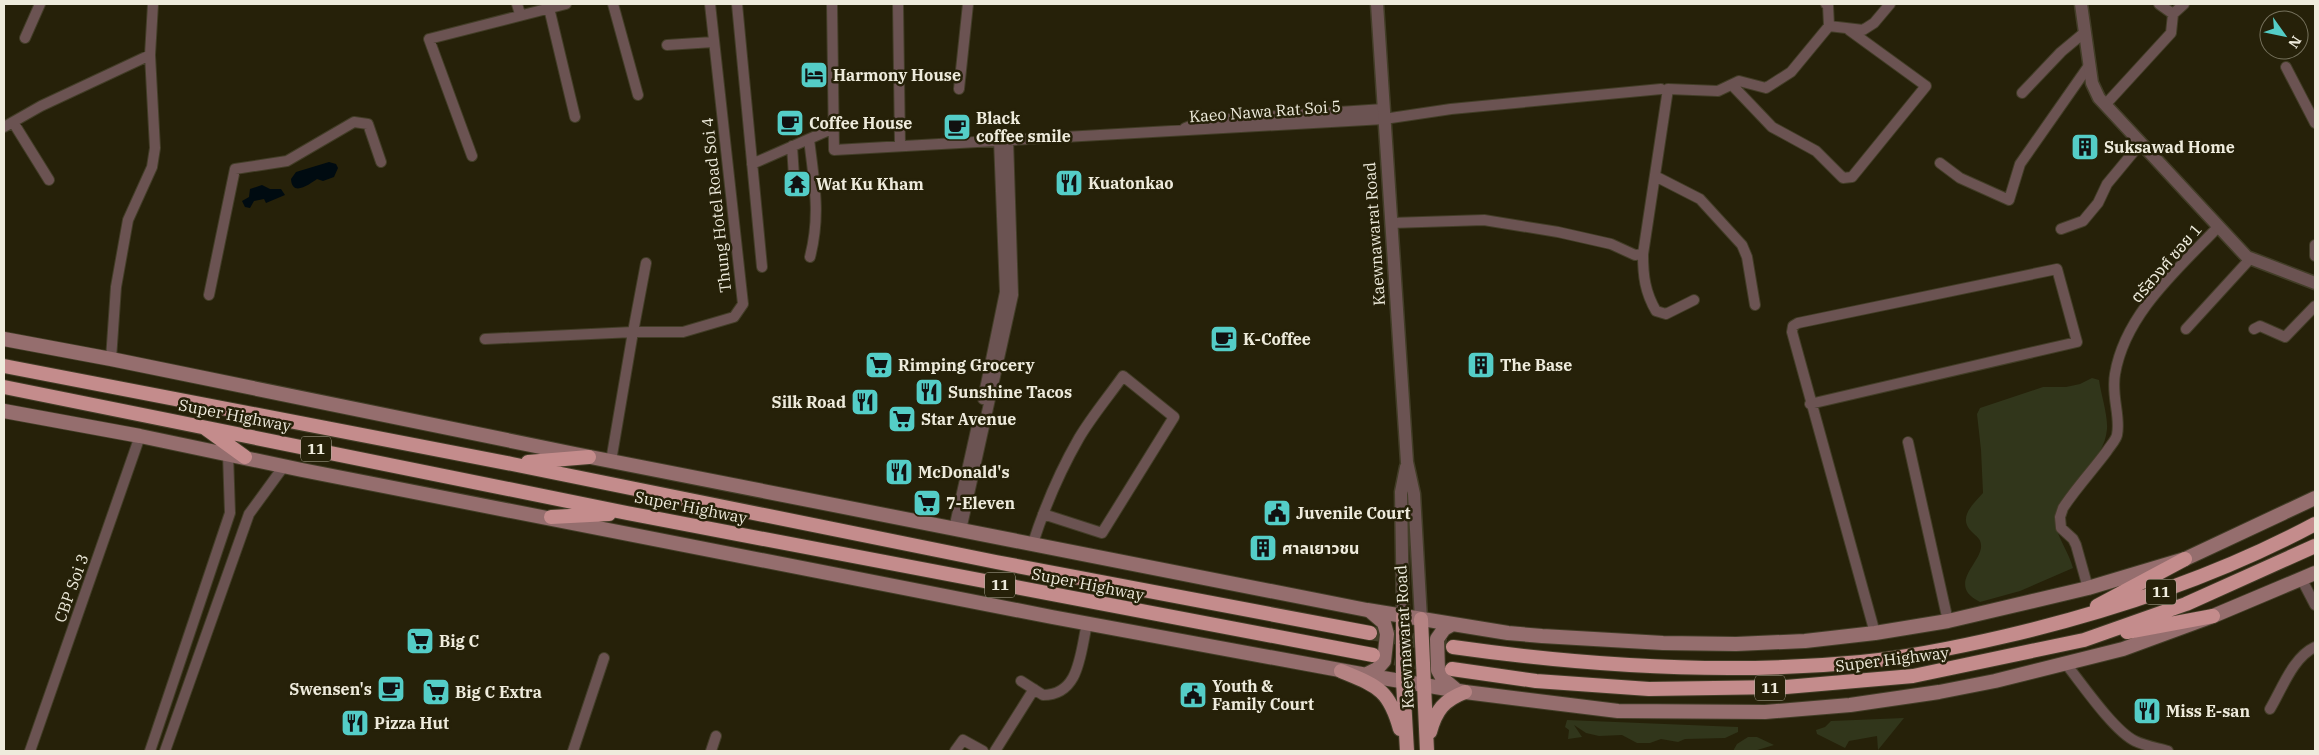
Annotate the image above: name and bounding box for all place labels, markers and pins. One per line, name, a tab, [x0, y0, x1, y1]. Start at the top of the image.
hotel icon: Harmony House	[799, 60, 829, 90]
place label: Harmony House	[833, 65, 961, 85]
cafe icon: Coffee House	[775, 108, 805, 138]
place label: Black coffee smile	[976, 108, 1071, 146]
cafe icon: Black coffee smile	[942, 112, 972, 142]
place label: Coffee House	[809, 113, 912, 133]
building icon: Suksawad Home	[2070, 132, 2100, 162]
place label: Suksawad Home	[2104, 137, 2235, 157]
restaurant icon: Kuatonkao	[1054, 168, 1084, 198]
temple icon: Wat Ku Kham	[782, 169, 812, 199]
place label: Kuatonkao	[1088, 173, 1174, 193]
place label: Wat Ku Kham	[816, 174, 924, 194]
cafe icon: K-Coffee	[1209, 324, 1239, 354]
place label: K-Coffee	[1243, 329, 1311, 349]
supermarket icon: Rimping Grocery	[864, 350, 894, 380]
building icon: The Base	[1466, 350, 1496, 380]
place label: Rimping Grocery	[898, 355, 1035, 375]
place label: The Base	[1500, 355, 1572, 375]
restaurant icon: Sunshine Tacos	[914, 377, 944, 407]
place label: Sunshine Tacos	[948, 382, 1072, 402]
restaurant icon: Silk Road	[850, 387, 880, 417]
place label: Silk Road	[772, 392, 846, 412]
supermarket icon: Star Avenue	[887, 404, 917, 434]
place label: Star Avenue	[921, 409, 1016, 429]
restaurant icon: McDonald's	[884, 457, 914, 487]
place label: McDonald's	[918, 462, 1010, 482]
supermarket icon: 7-Eleven	[912, 488, 942, 518]
place label: 7-Eleven	[946, 493, 1015, 513]
public building icon: Juvenile Court	[1262, 498, 1292, 528]
place label: Juvenile Court	[1296, 503, 1411, 523]
building icon: ศาลเยาวชน	[1248, 533, 1278, 563]
place label: ศาลเยาวชน	[1282, 538, 1359, 558]
supermarket icon: Big C	[405, 626, 435, 656]
place label: Big C	[439, 631, 479, 651]
cafe icon: Swensen's	[376, 674, 406, 704]
place label: Youth & Family Court	[1212, 676, 1314, 714]
supermarket icon: Big C Extra	[421, 677, 451, 707]
place label: Swensen's	[289, 679, 372, 699]
public building icon: Youth & Family Court	[1178, 680, 1208, 710]
place label: Big C Extra	[455, 682, 542, 702]
restaurant icon: Miss E-san	[2132, 696, 2162, 726]
place label: Miss E-san	[2166, 701, 2250, 721]
restaurant icon: Pizza Hut	[340, 708, 370, 738]
place label: Pizza Hut	[374, 713, 449, 733]

